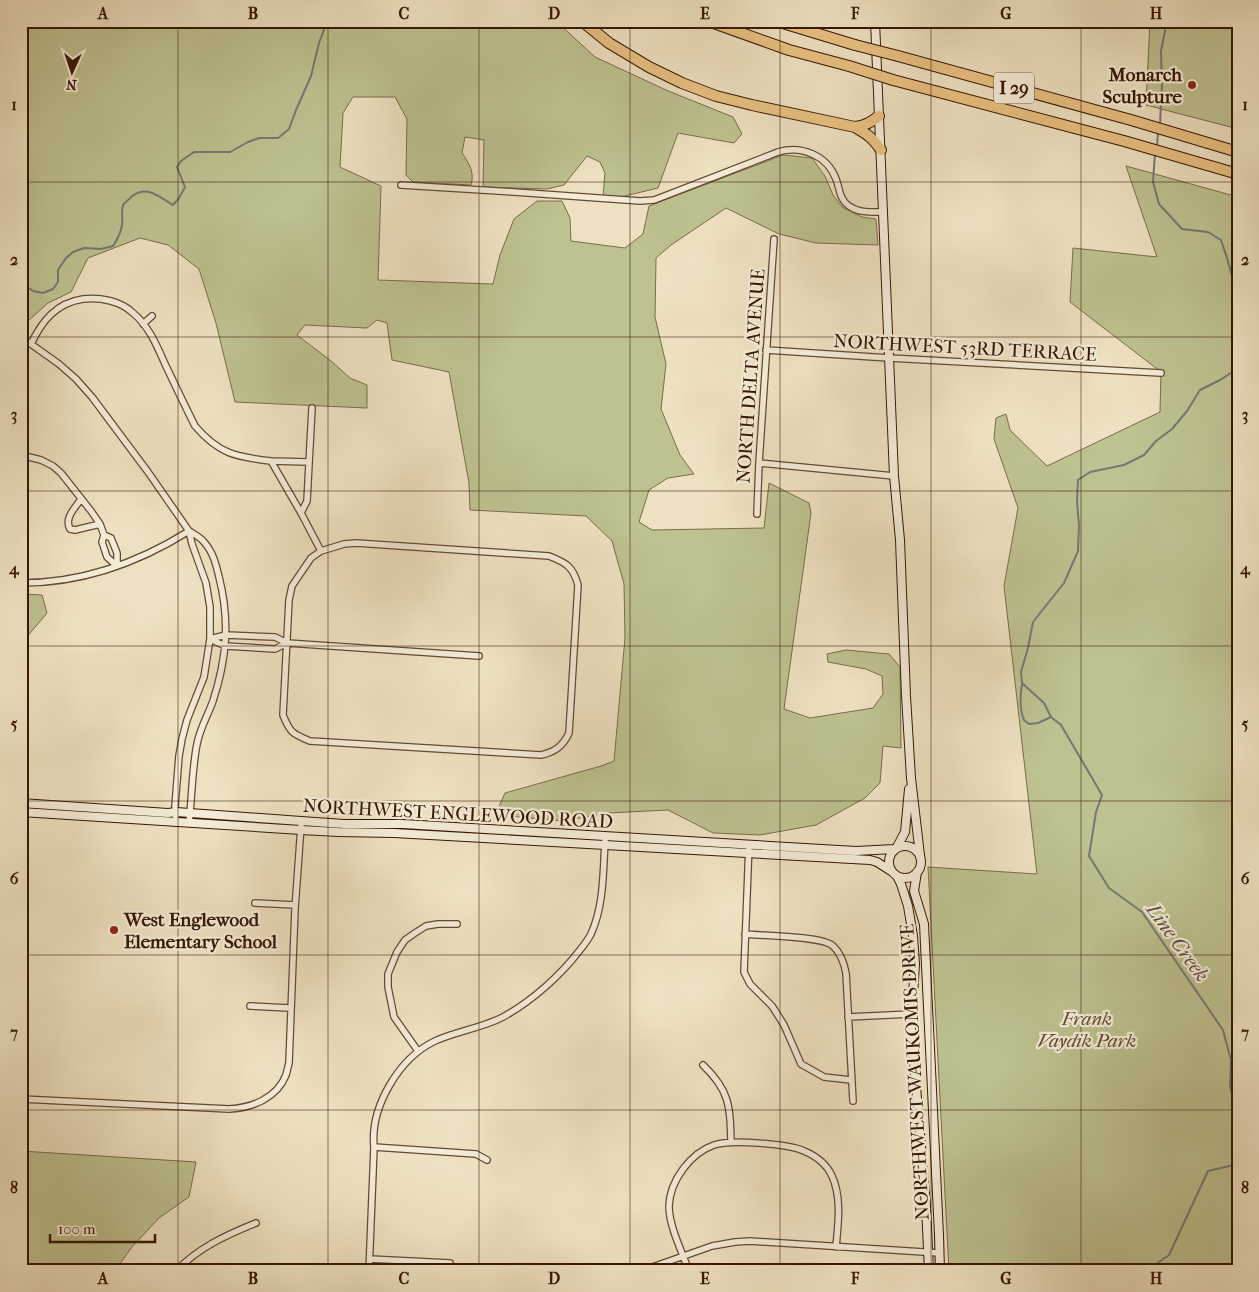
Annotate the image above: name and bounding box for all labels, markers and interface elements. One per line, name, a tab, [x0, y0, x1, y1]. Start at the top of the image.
text: A	[97, 4, 109, 23]
text: B	[248, 4, 258, 23]
text: C	[399, 4, 410, 23]
text: D	[548, 4, 560, 23]
text: E	[700, 4, 710, 23]
text: F	[850, 4, 860, 23]
text: G	[1000, 4, 1012, 23]
text: H	[1150, 4, 1163, 23]
north arrow	[48, 48, 98, 98]
place label: Monarch Sculpture	[1103, 64, 1183, 108]
road number: I 29	[994, 73, 1034, 104]
text: N	[65, 76, 77, 93]
marker: Monarch Sculpture	[1186, 79, 1198, 91]
text: 1	[11, 95, 17, 114]
text: 1	[1242, 95, 1248, 114]
text: 2	[10, 250, 18, 269]
text: 2	[1241, 250, 1249, 269]
street label: NORTH DELTA AVENUE	[733, 268, 770, 484]
street label: NORTHWEST 53RD TERRACE	[833, 330, 1098, 366]
text: 3	[11, 405, 17, 425]
text: 3	[1242, 405, 1248, 425]
text: 4	[8, 559, 20, 579]
text: 4	[1239, 559, 1251, 579]
text: 5	[11, 714, 18, 733]
text: 5	[1242, 714, 1249, 733]
street label: NORTHWEST ENGLEWOOD ROAD	[302, 795, 614, 833]
text: 6	[10, 869, 19, 888]
text: 6	[1241, 869, 1250, 888]
water label: Line Creek	[1140, 897, 1214, 986]
place label: West Englewood Elementary School	[123, 909, 278, 953]
street label: NORTHWEST WAUKOMIS DRIVE	[896, 923, 934, 1221]
marker: West Englewood Elementary School	[108, 924, 120, 936]
park label: Frank Vaydik Park	[1038, 1008, 1136, 1052]
text: 7	[9, 1023, 18, 1042]
text: 7	[1240, 1023, 1249, 1042]
text: 8	[10, 1178, 18, 1197]
text: 8	[1241, 1178, 1249, 1197]
scale bar	[50, 1212, 155, 1244]
text: 100 m	[58, 1220, 96, 1238]
text: A	[97, 1269, 109, 1288]
text: B	[248, 1269, 258, 1288]
text: C	[399, 1269, 410, 1288]
text: D	[548, 1269, 560, 1288]
text: E	[700, 1269, 710, 1288]
text: F	[850, 1269, 860, 1288]
text: G	[1000, 1269, 1012, 1288]
text: H	[1150, 1269, 1163, 1288]

